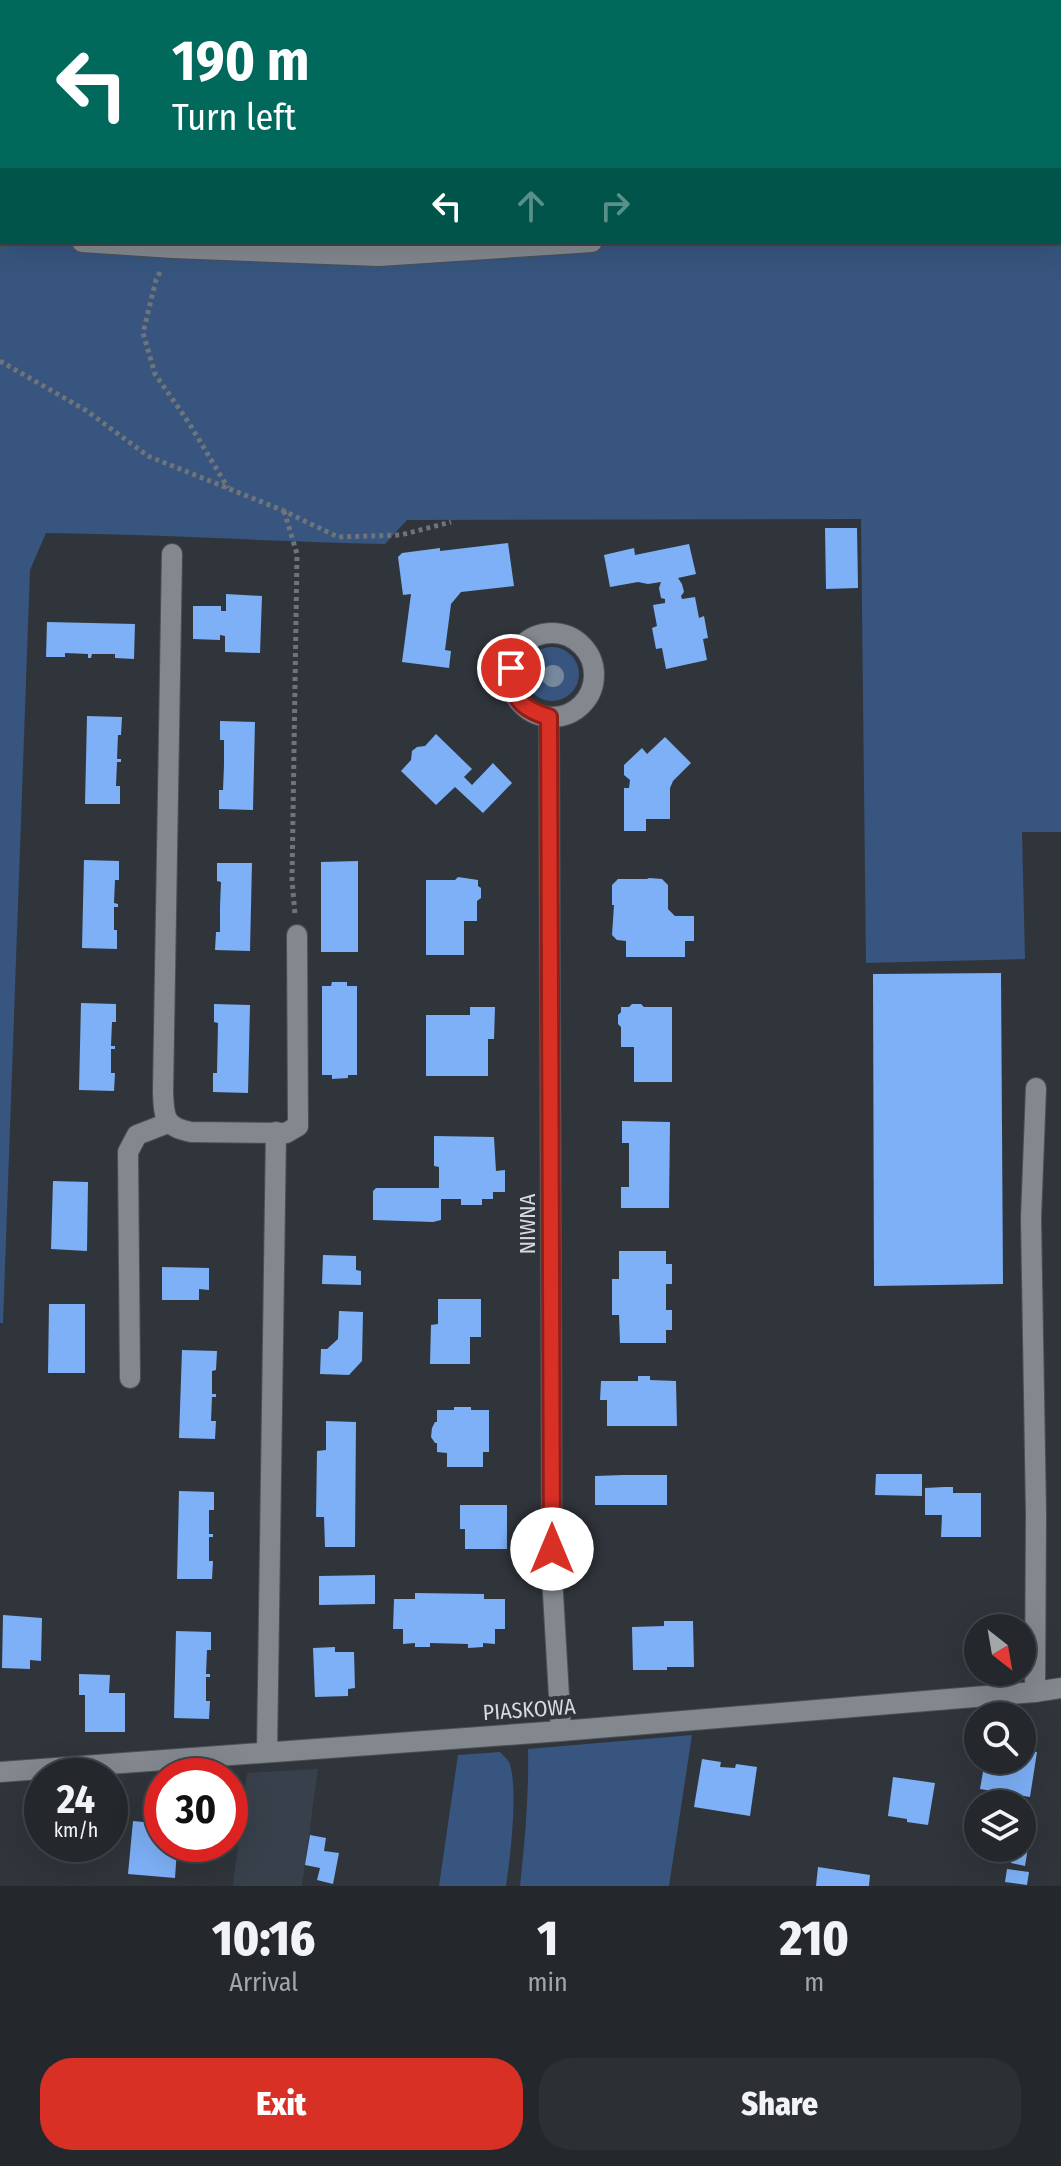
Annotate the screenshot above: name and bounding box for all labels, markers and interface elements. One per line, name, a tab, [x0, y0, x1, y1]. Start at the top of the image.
text: 190 m	[172, 28, 310, 95]
icon: left	[40, 32, 144, 136]
text: Turn left	[172, 96, 296, 140]
icon: left	[425, 184, 469, 228]
icon: ahead	[509, 184, 553, 228]
icon: right	[593, 184, 637, 228]
pin	[477, 634, 545, 702]
icon: arrive	[489, 646, 533, 690]
street label: NIWNA	[514, 1193, 541, 1254]
position arrow	[510, 1507, 594, 1591]
north arrow	[964, 1614, 1036, 1686]
map controls	[964, 1614, 1036, 1862]
street label: PIASKOWA	[482, 1693, 577, 1726]
button: search	[964, 1702, 1036, 1774]
speed limit sign: 30	[144, 1758, 248, 1862]
text: 24	[57, 1776, 95, 1824]
button: layers	[964, 1790, 1036, 1862]
text: km/h	[54, 1818, 98, 1842]
text: 10:16	[212, 1910, 315, 1968]
text: 1	[537, 1910, 558, 1968]
text: 210	[780, 1910, 849, 1968]
text: Arrival	[229, 1967, 298, 1998]
text: min	[527, 1967, 568, 1998]
text: m	[804, 1967, 824, 1998]
button: Exit	[40, 2058, 523, 2150]
button: Share	[539, 2058, 1021, 2150]

